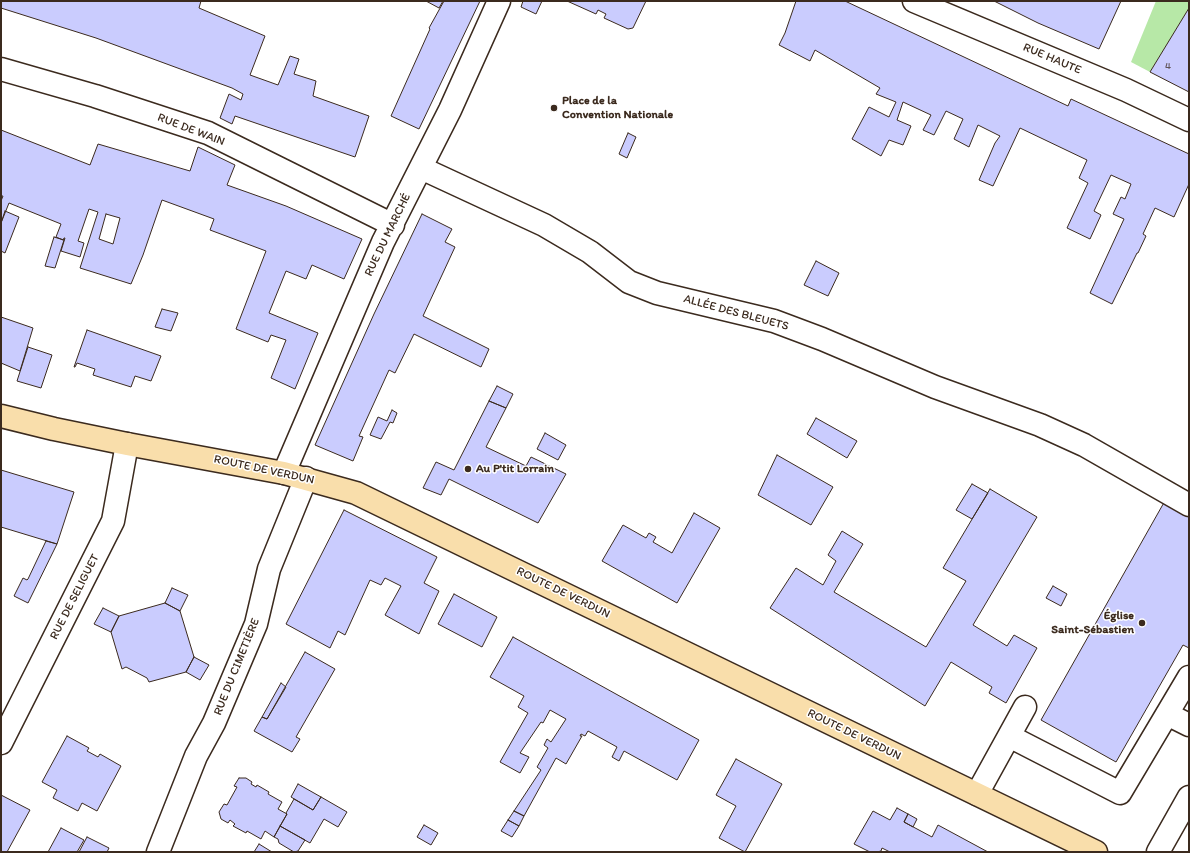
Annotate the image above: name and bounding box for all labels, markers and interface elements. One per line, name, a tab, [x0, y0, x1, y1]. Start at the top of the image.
street label: RUE HAUTE	[1021, 40, 1083, 78]
house number: 4	[1165, 60, 1171, 72]
place label: Place de la Convention Nationale	[562, 94, 673, 122]
marker: Place de la Convention Nationale	[549, 103, 559, 113]
street label: RUE DE WAIN	[155, 111, 227, 149]
street label: RUE DU MARCHÉ	[362, 191, 414, 279]
street label: ALLÉE DES BLEUETS	[682, 292, 790, 334]
street label: ROUTE DE VERDUN	[212, 452, 316, 488]
place label: Au P'tit Lorrain	[476, 462, 554, 476]
marker: Au P'tit Lorrain	[463, 464, 473, 474]
street label: RUE DE SELIGUET	[47, 552, 103, 642]
street label: ROUTE DE VERDUN	[514, 564, 612, 622]
place label: Église Saint-Sébastien	[1051, 609, 1134, 637]
street label: RUE DU CIMETIÈRE	[211, 616, 263, 718]
marker: Église Saint-Sébastien	[1137, 618, 1147, 628]
street label: ROUTE DE VERDUN	[805, 706, 903, 764]

